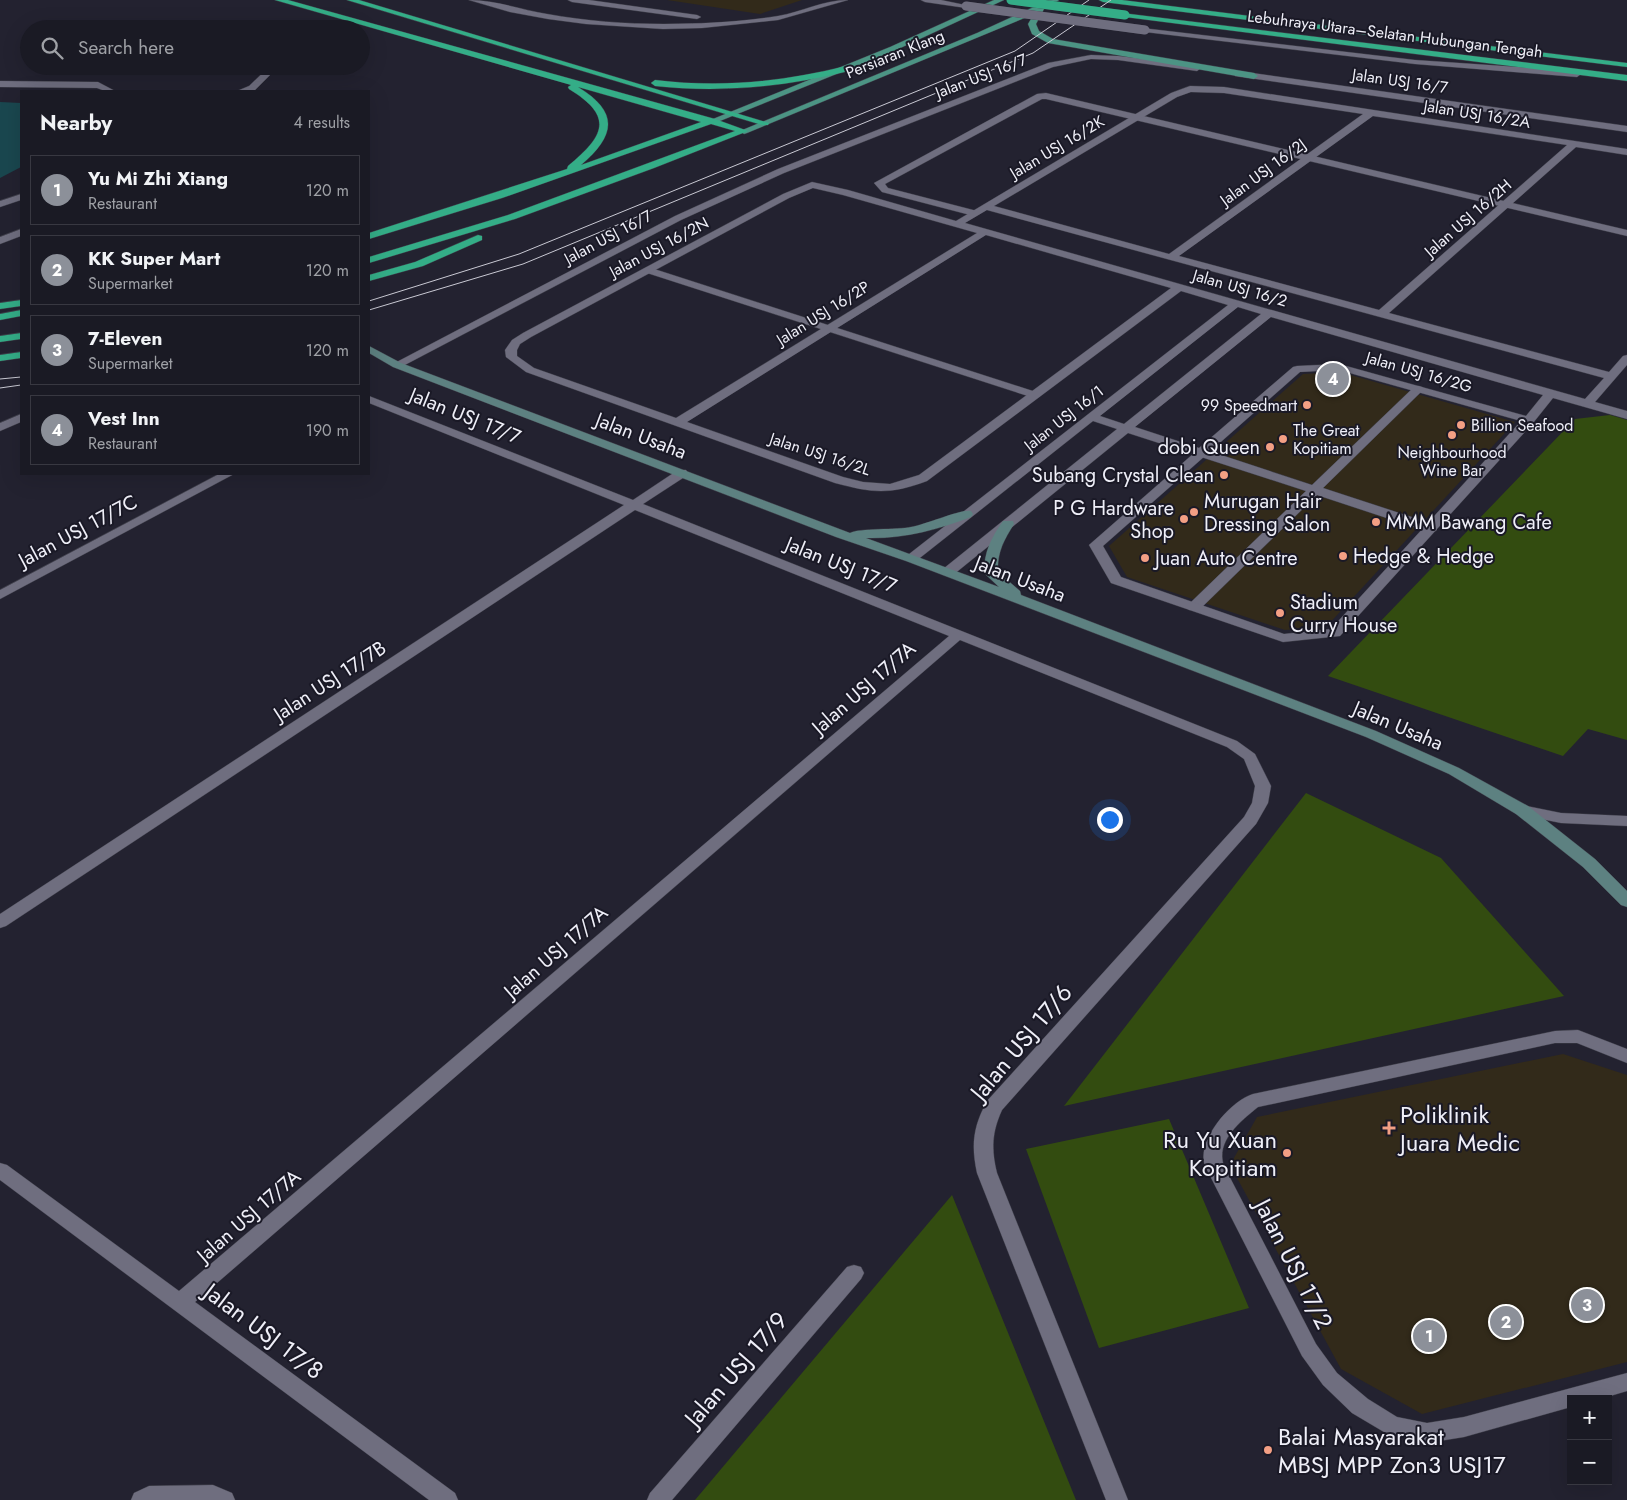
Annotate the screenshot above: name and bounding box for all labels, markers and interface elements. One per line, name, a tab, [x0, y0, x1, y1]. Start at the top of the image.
street label: Lebuhraya Utara–Selatan Hubungan Tengah	[1246, 4, 1544, 64]
search box	[20, 20, 370, 75]
street label: Persiaran Klang	[842, 24, 948, 84]
icon: search	[38, 34, 66, 62]
text: Search here	[78, 34, 174, 61]
street label: Jalan USJ 16/7	[930, 48, 1031, 105]
street label: Jalan USJ 16/7	[1349, 63, 1450, 99]
street label: Jalan USJ 16/2A	[1420, 94, 1532, 134]
text: Nearby	[40, 108, 112, 138]
street label: Jalan USJ 16/2K	[1004, 110, 1109, 185]
text: 4 results	[294, 111, 350, 134]
street label: Jalan USJ 16/2J	[1214, 133, 1311, 212]
text: Yu Mi Zhi Xiang	[88, 165, 228, 192]
street label: Jalan USJ 16/2H	[1418, 174, 1517, 264]
text: 1	[53, 179, 61, 202]
text: 120 m	[306, 179, 349, 202]
text: Restaurant	[88, 192, 157, 215]
street label: Jalan USJ 16/7	[558, 204, 657, 271]
street label: Jalan USJ 16/2N	[603, 211, 713, 284]
text: KK Super Mart	[88, 245, 220, 272]
text: 2	[52, 259, 62, 282]
text: 120 m	[306, 259, 349, 282]
street label: Jalan USJ 16/2	[1188, 263, 1290, 312]
text: Supermarket	[88, 272, 173, 295]
street label: Jalan USJ 16/2P	[770, 275, 874, 352]
text: 7-Eleven	[88, 325, 162, 352]
text: 3	[52, 339, 62, 362]
text: 120 m	[306, 339, 349, 362]
street label: Jalan USJ 16/2G	[1361, 345, 1475, 398]
text: Supermarket	[88, 352, 173, 375]
pin: 4	[1317, 360, 1349, 398]
street label: Jalan USJ 17/7	[402, 379, 525, 452]
street label: Jalan USJ 16/1	[1018, 380, 1109, 458]
place label: 99 Speedmart	[1201, 394, 1297, 417]
marker: 99 Speedmart	[1301, 399, 1313, 411]
street label: Jalan Usaha	[588, 404, 691, 467]
text: Vest Inn	[88, 405, 160, 432]
place label: Billion Seafood	[1471, 414, 1573, 437]
text: 4	[51, 419, 63, 442]
text: 190 m	[306, 419, 349, 442]
place label: The Great Kopitiam	[1293, 419, 1359, 460]
marker: Billion Seafood	[1455, 419, 1467, 431]
street label: Jalan USJ 16/2L	[765, 426, 874, 481]
marker: Neighbourhood Wine Bar	[1446, 429, 1458, 441]
text: Restaurant	[88, 432, 157, 455]
place label: dobi Queen	[1158, 433, 1260, 462]
marker: The Great Kopitiam	[1277, 433, 1289, 445]
marker: dobi Queen	[1264, 441, 1276, 453]
place label: Neighbourhood Wine Bar	[1397, 441, 1507, 482]
place label: Subang Crystal Clean	[1032, 461, 1214, 490]
marker: Subang Crystal Clean	[1218, 469, 1230, 481]
street label: Jalan USJ 17/7C	[11, 487, 143, 576]
place label: Murugan Hair Dressing Salon	[1204, 487, 1330, 539]
place label: P G Hardware Shop	[1053, 494, 1174, 546]
marker: Murugan Hair Dressing Salon	[1188, 506, 1200, 518]
place label: MMM Bawang Cafe	[1386, 508, 1552, 537]
marker: P G Hardware Shop	[1178, 513, 1190, 525]
marker: MMM Bawang Cafe	[1370, 516, 1382, 528]
street label: Jalan USJ 17/7	[778, 528, 901, 601]
place label: Hedge & Hedge	[1353, 542, 1494, 571]
place label: Juan Auto Centre	[1152, 544, 1298, 573]
street label: Jalan Usaha	[967, 547, 1070, 610]
marker: Hedge & Hedge	[1337, 550, 1349, 562]
marker: Juan Auto Centre	[1139, 552, 1151, 564]
place label: Stadium Curry House	[1290, 588, 1397, 640]
marker: Stadium Curry House	[1274, 607, 1286, 619]
street label: Jalan USJ 17/7B	[266, 634, 392, 730]
street label: Jalan USJ 17/7A	[804, 634, 923, 743]
street label: Jalan Usaha	[1346, 693, 1448, 758]
your location	[1097, 807, 1123, 833]
street label: Jalan USJ 17/7A	[496, 898, 615, 1007]
street label: Jalan USJ 17/6	[960, 976, 1080, 1110]
place label: Poliklinik Juara Medic	[1397, 1097, 1520, 1160]
marker: Poliklinik Juara Medic	[1382, 1121, 1396, 1135]
place label: Ru Yu Xuan Kopitiam	[1163, 1122, 1277, 1185]
marker: Ru Yu Xuan Kopitiam	[1281, 1147, 1293, 1159]
street label: Jalan USJ 17/7A	[189, 1162, 308, 1271]
street label: Jalan USJ 17/2	[1245, 1190, 1342, 1335]
street label: Jalan USJ 17/8	[194, 1273, 331, 1388]
pin: 3	[1571, 1286, 1603, 1324]
pin: 2	[1490, 1303, 1522, 1341]
street label: Jalan USJ 17/9	[674, 1304, 796, 1437]
pin: 1	[1413, 1317, 1445, 1355]
map controls	[1567, 1395, 1612, 1485]
button: +	[1567, 1395, 1612, 1440]
place label: Balai Masyarakat MBSJ MPP Zon3 USJ17	[1278, 1419, 1506, 1482]
button: −	[1567, 1440, 1612, 1485]
marker: Balai Masyarakat MBSJ MPP Zon3 USJ17	[1262, 1444, 1274, 1456]

